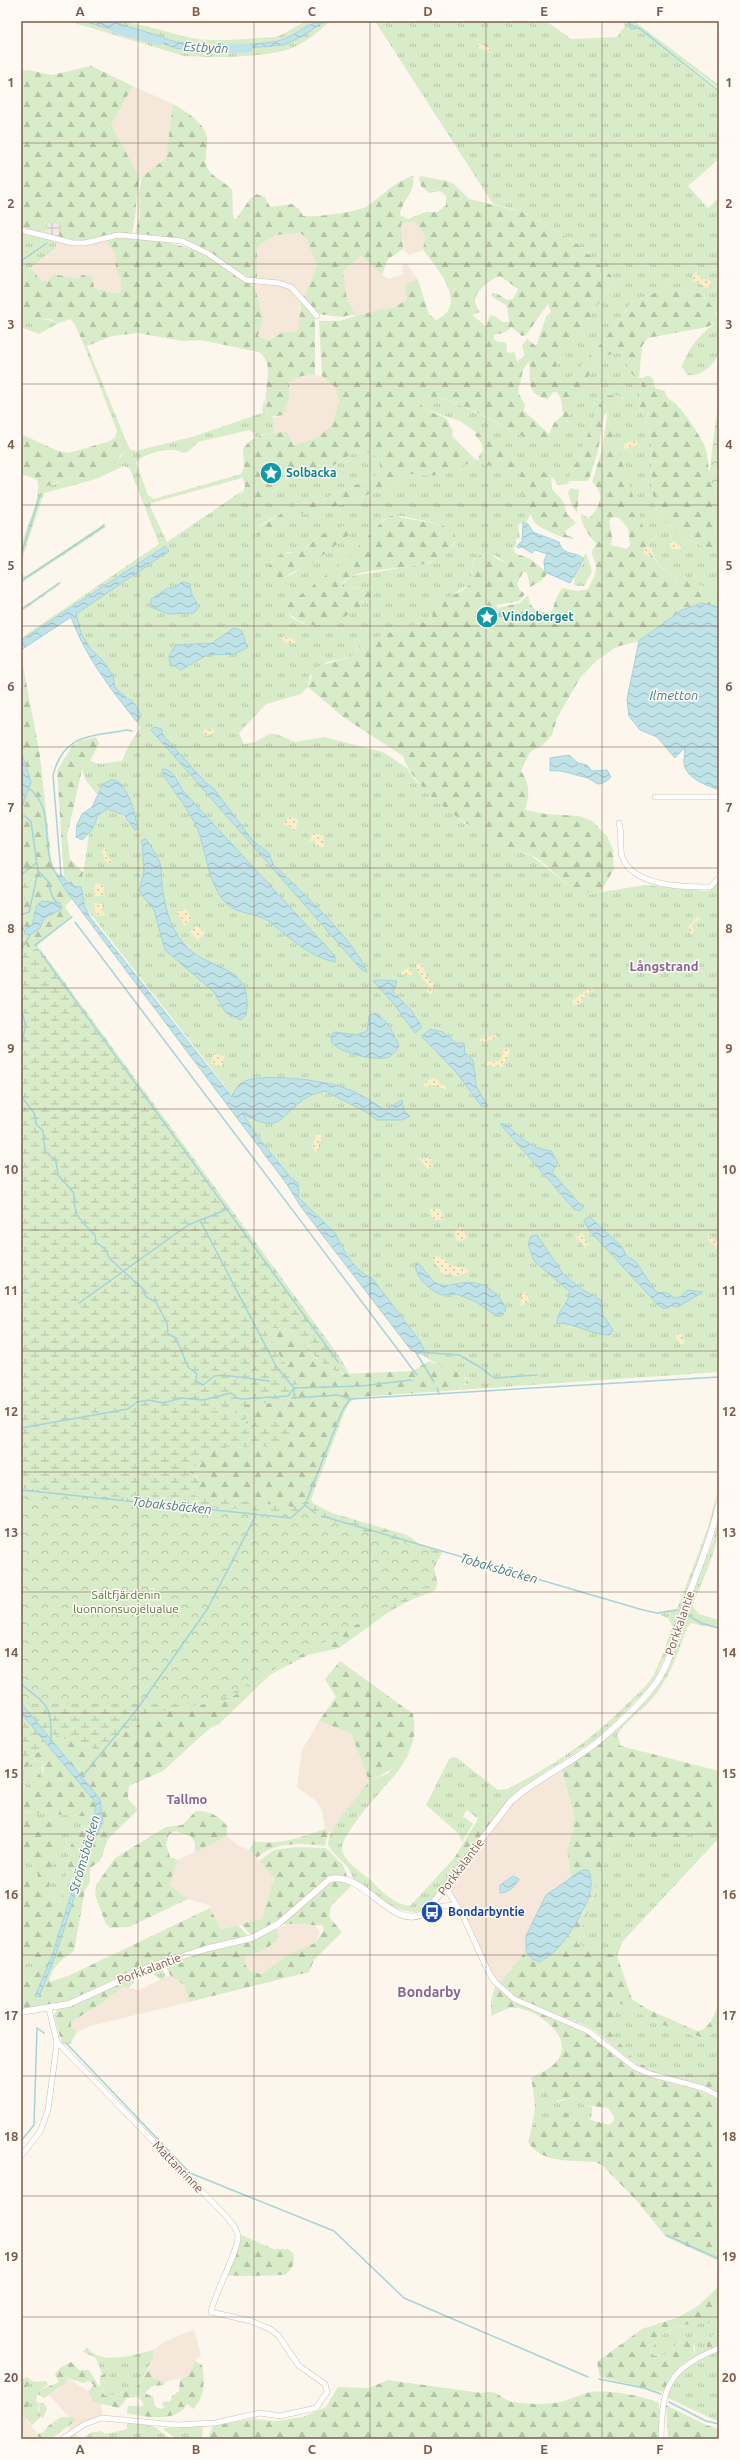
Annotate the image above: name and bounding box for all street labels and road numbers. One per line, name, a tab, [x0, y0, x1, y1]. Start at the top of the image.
street label: Porkkalantie	[662, 1589, 697, 1657]
street label: Porkkalantie	[435, 1836, 486, 1898]
street label: Porkkalantie	[115, 1950, 183, 1987]
street label: Mattanrinne	[150, 2138, 206, 2195]

